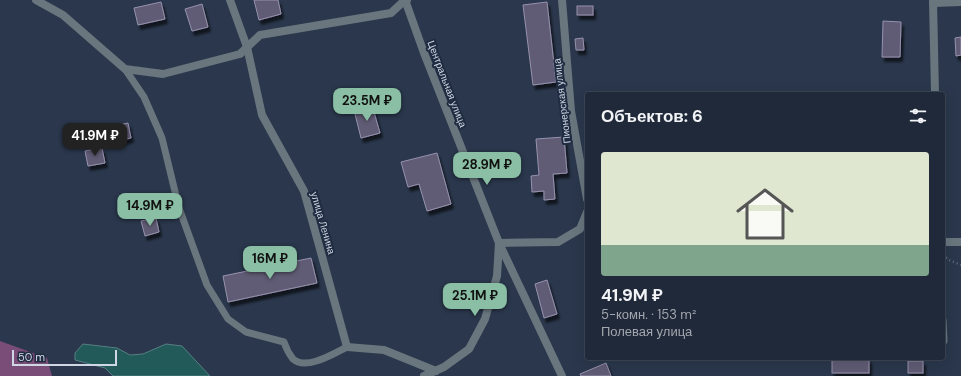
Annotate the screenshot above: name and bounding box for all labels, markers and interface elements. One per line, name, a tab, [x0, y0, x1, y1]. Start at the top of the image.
street label: Центральная улица	[424, 39, 470, 130]
street label: Пионерская улица	[550, 57, 574, 144]
pin: 23.5M ₽	[330, 88, 404, 122]
text: 23.5M ₽	[342, 92, 392, 109]
text: Объектов: 6	[601, 105, 703, 127]
icon: filters	[907, 105, 929, 127]
pin: 41.9M ₽	[58, 123, 132, 157]
text: 41.9M ₽	[71, 127, 119, 144]
pin: 28.9M ₽	[450, 152, 524, 186]
text: 28.9M ₽	[462, 156, 512, 173]
icon: home	[729, 178, 801, 250]
street label: улица Ленина	[308, 190, 338, 256]
pin: 14.9M ₽	[113, 193, 187, 227]
text: 14.9M ₽	[126, 197, 174, 214]
pin: 16M ₽	[242, 246, 298, 280]
text: 16M ₽	[252, 250, 288, 267]
pin: 25.1M ₽	[438, 283, 512, 317]
text: 41.9M ₽	[601, 284, 663, 306]
text: 25.1M ₽	[452, 287, 498, 304]
text: 5-комн. · 153 m²	[601, 306, 696, 323]
text: Полевая улица	[601, 323, 692, 340]
scale bar	[12, 348, 117, 367]
text: 50 m	[18, 350, 45, 364]

